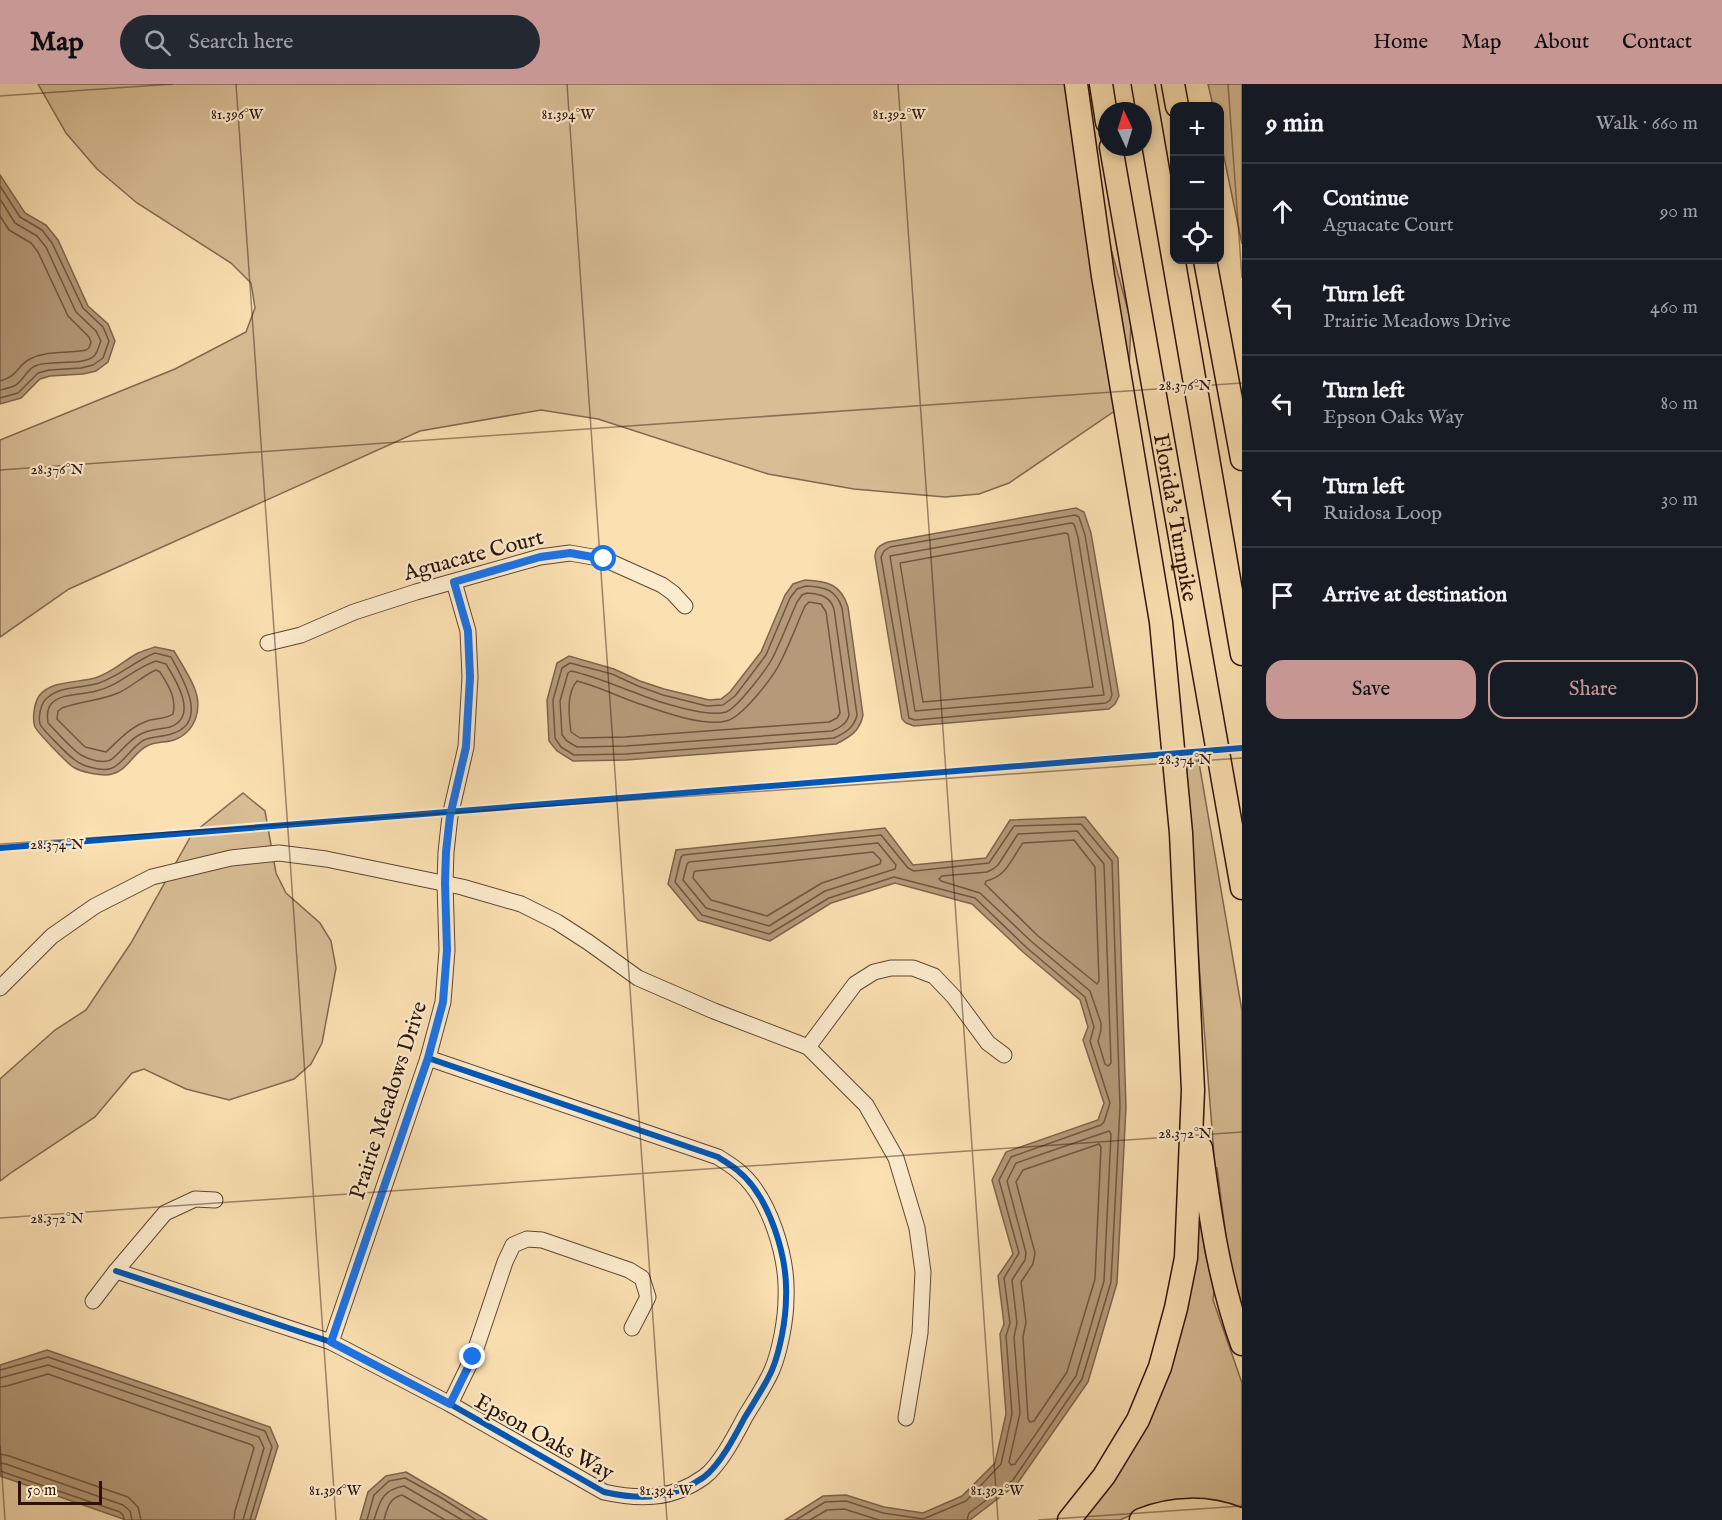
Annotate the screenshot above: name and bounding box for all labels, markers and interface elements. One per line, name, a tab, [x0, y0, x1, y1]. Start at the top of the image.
search box	[120, 15, 540, 69]
text: Map	[30, 25, 84, 60]
icon: search	[141, 26, 174, 59]
text: Search here	[189, 28, 293, 56]
text: Home	[1373, 29, 1428, 56]
text: Map	[1461, 29, 1501, 56]
text: About	[1534, 29, 1589, 56]
text: Contact	[1622, 29, 1692, 56]
north arrow	[1098, 102, 1152, 156]
map controls	[1170, 102, 1224, 264]
button: +	[1170, 102, 1224, 156]
text: 81.396°W	[211, 105, 264, 124]
text: 81.394°W	[541, 105, 595, 124]
text: 81.392°W	[873, 105, 926, 124]
text: 9 min	[1266, 107, 1324, 140]
text: Walk · 660 m	[1596, 111, 1698, 136]
button: −	[1170, 156, 1224, 210]
text: Continue	[1323, 185, 1409, 213]
icon: ahead	[1266, 195, 1299, 228]
text: 90 m	[1660, 199, 1698, 224]
button: locate	[1170, 210, 1224, 264]
text: Aguacate Court	[1323, 213, 1454, 238]
text: Turn left	[1323, 281, 1405, 309]
icon: left	[1266, 291, 1299, 324]
text: 460 m	[1650, 295, 1698, 320]
text: Prairie Meadows Drive	[1323, 309, 1511, 334]
text: 28.376°N	[1159, 376, 1211, 395]
text: Turn left	[1323, 377, 1405, 405]
icon: left	[1266, 387, 1299, 420]
text: 80 m	[1661, 391, 1698, 416]
text: Epson Oaks Way	[1323, 405, 1464, 430]
street label: Florida's Turnpike	[1146, 431, 1203, 604]
text: 28.376°N	[31, 460, 83, 479]
text: Turn left	[1323, 473, 1405, 501]
icon: left	[1266, 483, 1299, 516]
text: 30 m	[1661, 487, 1698, 512]
text: Ruidosa Loop	[1323, 501, 1442, 526]
street label: Aguacate Court	[400, 524, 547, 588]
route start	[590, 545, 616, 571]
icon: arrive	[1266, 579, 1299, 612]
text: Arrive at destination	[1323, 581, 1507, 609]
button: Save	[1266, 660, 1476, 719]
button: Share	[1488, 660, 1698, 719]
text: 28.374°N	[1158, 750, 1212, 769]
text: 28.374°N	[30, 835, 84, 854]
street label: Prairie Meadows Drive	[344, 998, 434, 1203]
text: 28.372°N	[1158, 1124, 1212, 1143]
text: 28.372°N	[30, 1209, 84, 1228]
route end	[459, 1343, 485, 1369]
street label: Epson Oaks Way	[469, 1388, 619, 1488]
scale bar	[18, 1478, 102, 1506]
text: 50 m	[27, 1481, 56, 1501]
text: 81.396°W	[309, 1481, 362, 1500]
text: 81.394°W	[639, 1481, 693, 1500]
text: 81.392°W	[971, 1481, 1024, 1500]

